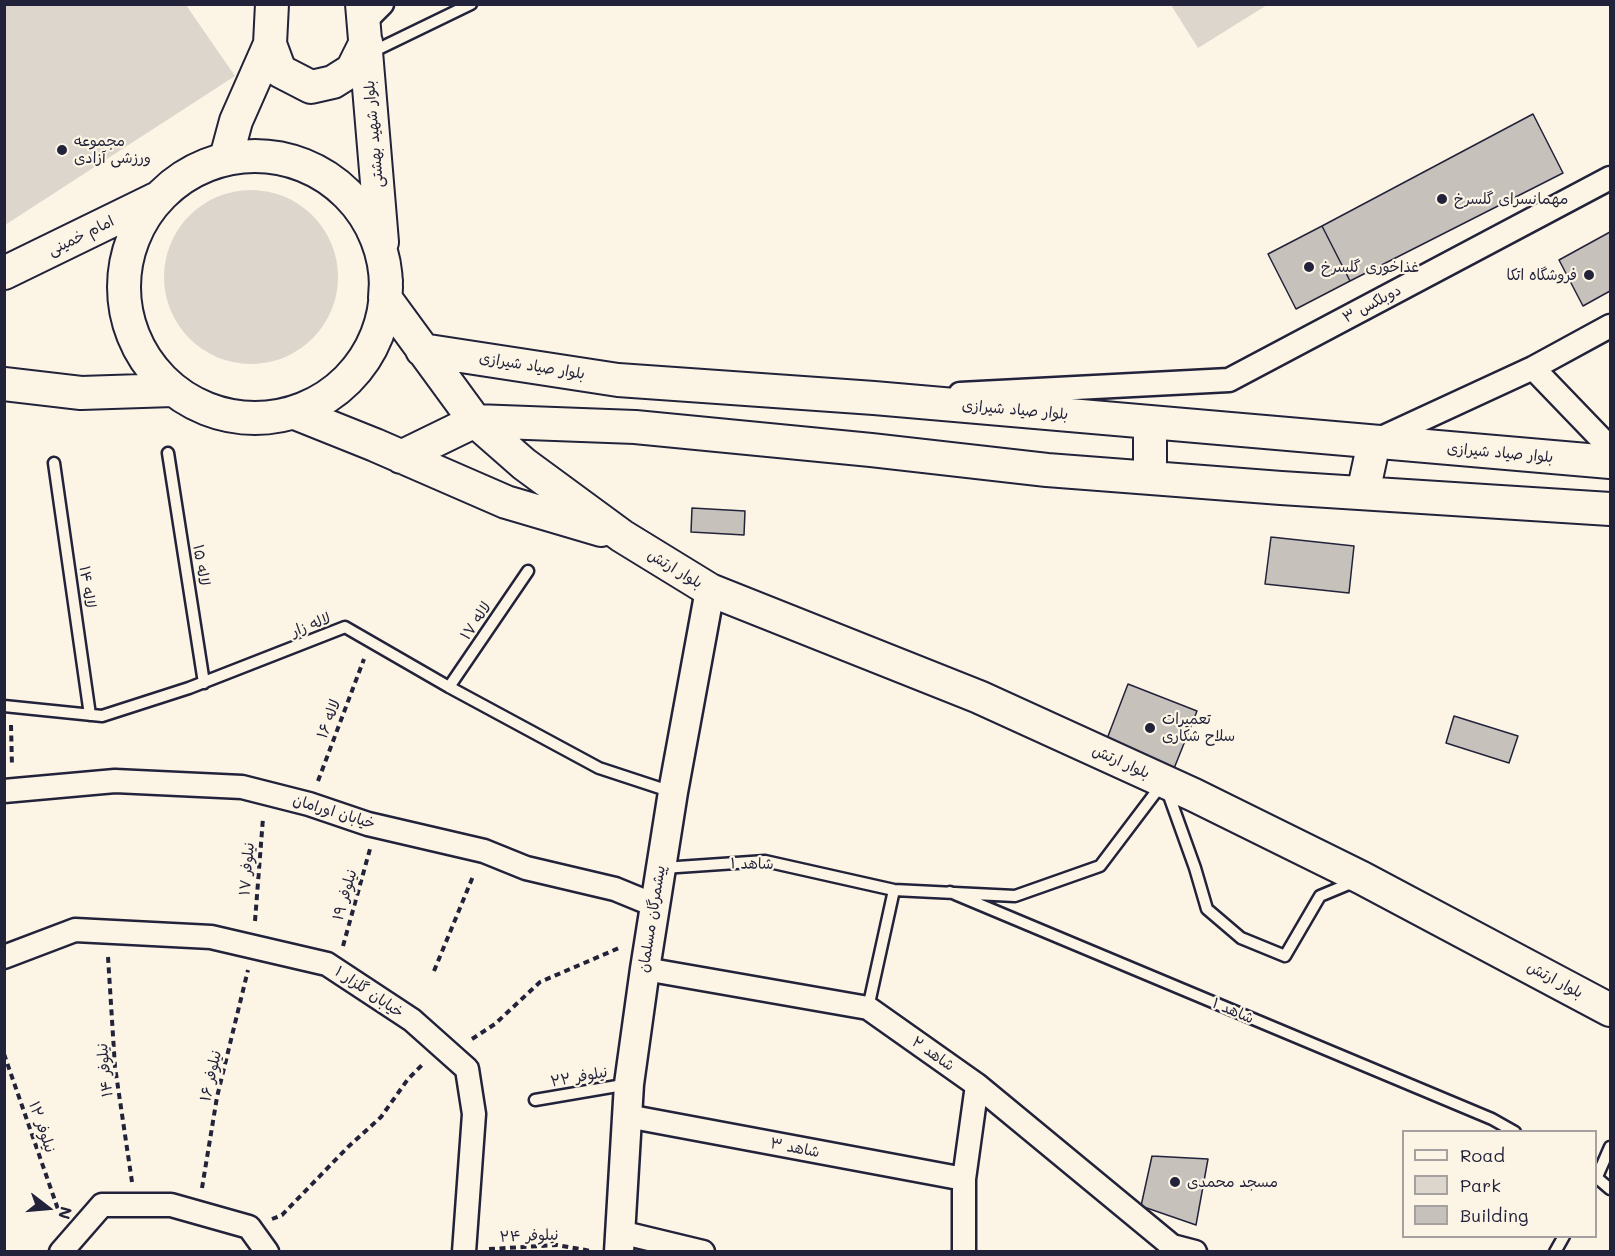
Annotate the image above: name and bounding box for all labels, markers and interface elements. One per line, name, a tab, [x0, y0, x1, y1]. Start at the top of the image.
street label: بلوار شهید بهشتی	[360, 80, 388, 188]
place label: مجموعه ورزشی آزادی	[74, 132, 151, 167]
marker: مجموعه ورزشی آزادی	[55, 143, 69, 157]
place label: مهمانسرای گلسرخ	[1454, 190, 1568, 208]
marker: مهمانسرای گلسرخ	[1435, 192, 1449, 206]
street label: امام خمینی	[45, 212, 117, 260]
place label: غذاخوری گلسرخ	[1321, 258, 1419, 276]
marker: غذاخوری گلسرخ	[1302, 260, 1316, 274]
place label: فروشگاه اتکا	[1507, 266, 1577, 284]
marker: فروشگاه اتکا	[1582, 268, 1596, 282]
street label: دوبلکس ۳	[1340, 281, 1404, 327]
street label: بلوار صیاد شیرازی	[478, 349, 586, 383]
street label: بلوار صیاد شیرازی	[961, 396, 1069, 424]
street label: بلوار صیاد شیرازی	[1446, 439, 1554, 467]
street label: لاله ۱۵	[189, 543, 213, 587]
street label: بلوار ارتش	[644, 546, 706, 592]
street label: لاله ۱۴	[75, 565, 99, 609]
street label: لاله ۱۷	[457, 599, 495, 643]
street label: لاله زار	[289, 609, 333, 641]
street label: لاله ۱۶	[313, 697, 345, 741]
place label: تعمیرات سلاح شکاری	[1162, 710, 1235, 745]
marker: تعمیرات سلاح شکاری	[1143, 721, 1157, 735]
street label: بلوار ارتش	[1090, 741, 1152, 783]
street label: خیابان اورامان	[291, 791, 377, 833]
street label: نیلوفر ۱۷	[236, 842, 258, 896]
street label: شاهد ۱	[730, 855, 774, 873]
street label: پیشمرگان مسلمان	[635, 864, 669, 974]
street label: نیلوفر ۱۹	[329, 867, 361, 923]
street label: بلوار ارتش	[1524, 958, 1586, 1002]
street label: خیابان گلزار ۱	[331, 962, 407, 1022]
street label: شاهد ۱	[1210, 994, 1256, 1028]
street label: شاهد ۲	[908, 1033, 958, 1075]
street label: نیلوفر ۱۴	[93, 1042, 117, 1098]
street label: نیلوفر ۱۶	[196, 1049, 226, 1103]
street label: نیلوفر ۲۲	[549, 1063, 609, 1091]
street label: نیلوفر ۱۲	[25, 1099, 59, 1155]
legend	[1402, 1130, 1597, 1238]
street label: شاهد ۳	[769, 1134, 821, 1162]
text: Road	[1460, 1143, 1505, 1167]
place label: مسجد محمدی	[1187, 1173, 1278, 1191]
text: Park	[1460, 1173, 1501, 1197]
marker: مسجد محمدی	[1168, 1175, 1182, 1189]
north arrow	[18, 1178, 78, 1238]
text: Building	[1460, 1203, 1528, 1227]
text: N	[54, 1204, 78, 1222]
street label: نیلوفر ۲۴	[499, 1226, 559, 1246]

